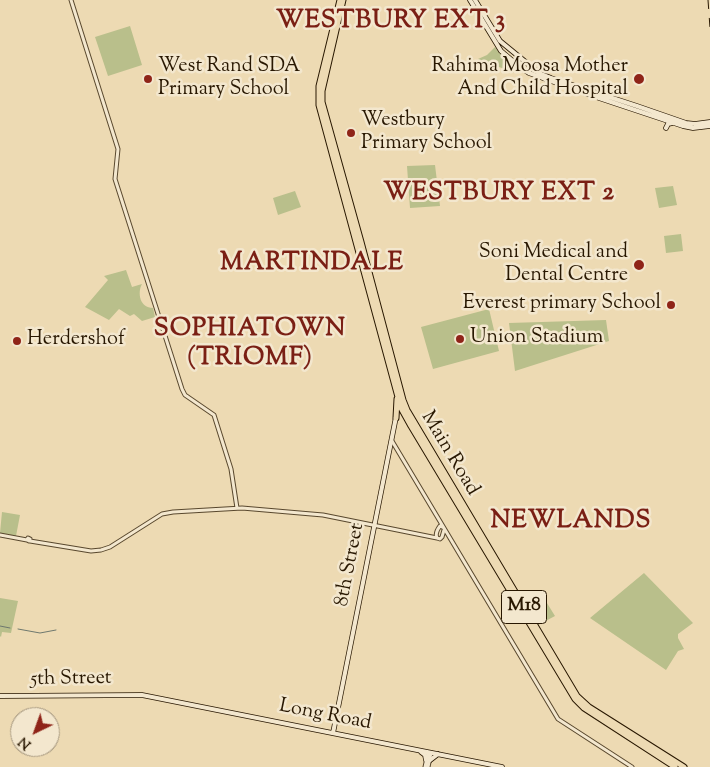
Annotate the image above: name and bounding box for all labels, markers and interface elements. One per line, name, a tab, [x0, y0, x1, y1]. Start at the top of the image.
district label: WESTBURY EXT 3	[274, 8, 508, 38]
place label: West Rand SDA Primary School	[158, 56, 300, 103]
place label: Rahima Moosa Mother And Child Hospital	[432, 56, 628, 103]
marker: Rahima Moosa Mother And Child Hospital	[632, 72, 646, 86]
marker: West Rand SDA Primary School	[142, 73, 154, 85]
place label: Westbury Primary School	[361, 110, 492, 157]
marker: Westbury Primary School	[345, 127, 357, 139]
district label: WESTBURY EXT 2	[381, 180, 617, 210]
place label: Soni Medical and Dental Centre	[479, 242, 628, 289]
district label: MARTINDALE	[219, 250, 405, 280]
marker: Soni Medical and Dental Centre	[632, 258, 646, 272]
place label: Everest primary School	[463, 293, 661, 317]
marker: Everest primary School	[665, 299, 677, 311]
district label: SOPHIATOWN (TRIOMF)	[153, 316, 347, 375]
place label: Union Stadium	[470, 327, 603, 351]
place label: Herdershof	[27, 329, 125, 353]
marker: Union Stadium	[454, 333, 466, 345]
marker: Herdershof	[11, 335, 23, 347]
street label: Main Road	[414, 407, 484, 501]
district label: NEWLANDS	[490, 508, 652, 538]
street label: 8th Street	[331, 521, 371, 609]
road number: M18	[502, 590, 546, 624]
street label: 5th Street	[30, 667, 112, 693]
street label: Long Road	[277, 695, 373, 737]
north arrow	[10, 707, 60, 757]
text: N	[15, 731, 36, 754]

